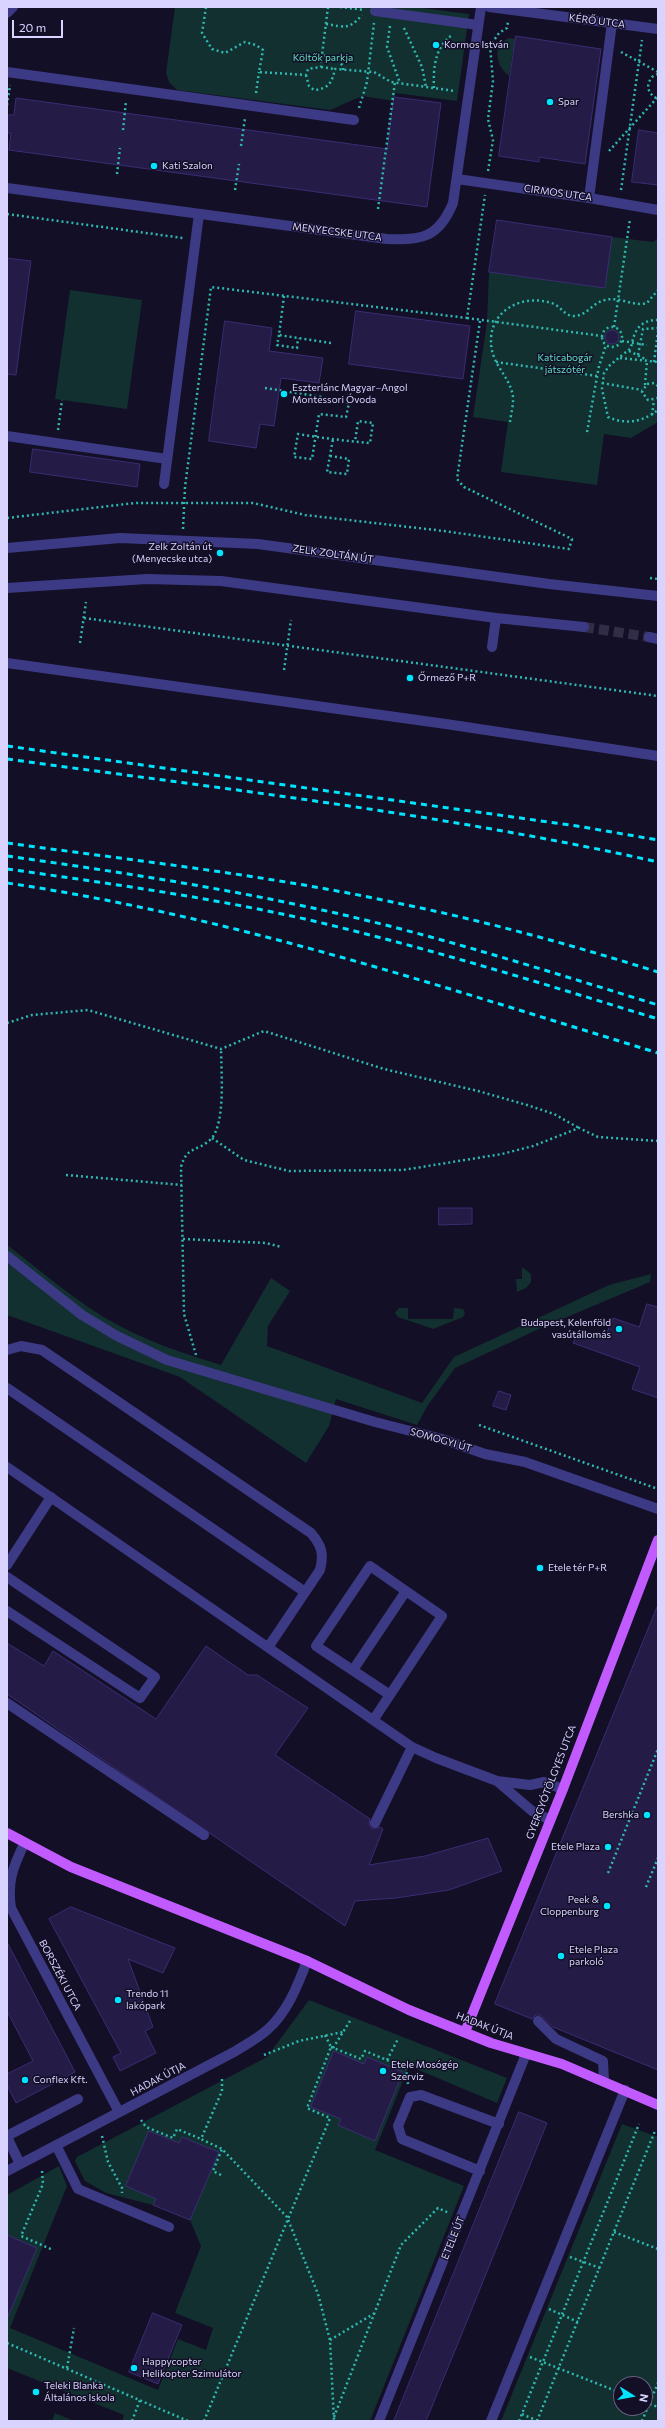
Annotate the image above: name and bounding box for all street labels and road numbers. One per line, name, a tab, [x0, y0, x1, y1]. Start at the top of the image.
street label: KÉRŐ UTCA	[568, 12, 626, 30]
street label: CIRMOS UTCA	[523, 182, 593, 204]
street label: MENYECSKE UTCA	[292, 221, 382, 243]
street label: ZELK ZOLTÁN ÚT	[292, 542, 374, 566]
street label: SOMOGYI ÚT	[409, 1425, 473, 1455]
street label: GYERGYÓTÖLGYES UTCA	[524, 1723, 578, 1841]
street label: BORSZÉKI UTCA	[36, 1938, 84, 2012]
street label: HADAK ÚTJA	[455, 2010, 515, 2042]
street label: HADAK ÚTJA	[128, 2059, 188, 2099]
street label: ETELE ÚT	[439, 2215, 467, 2261]

